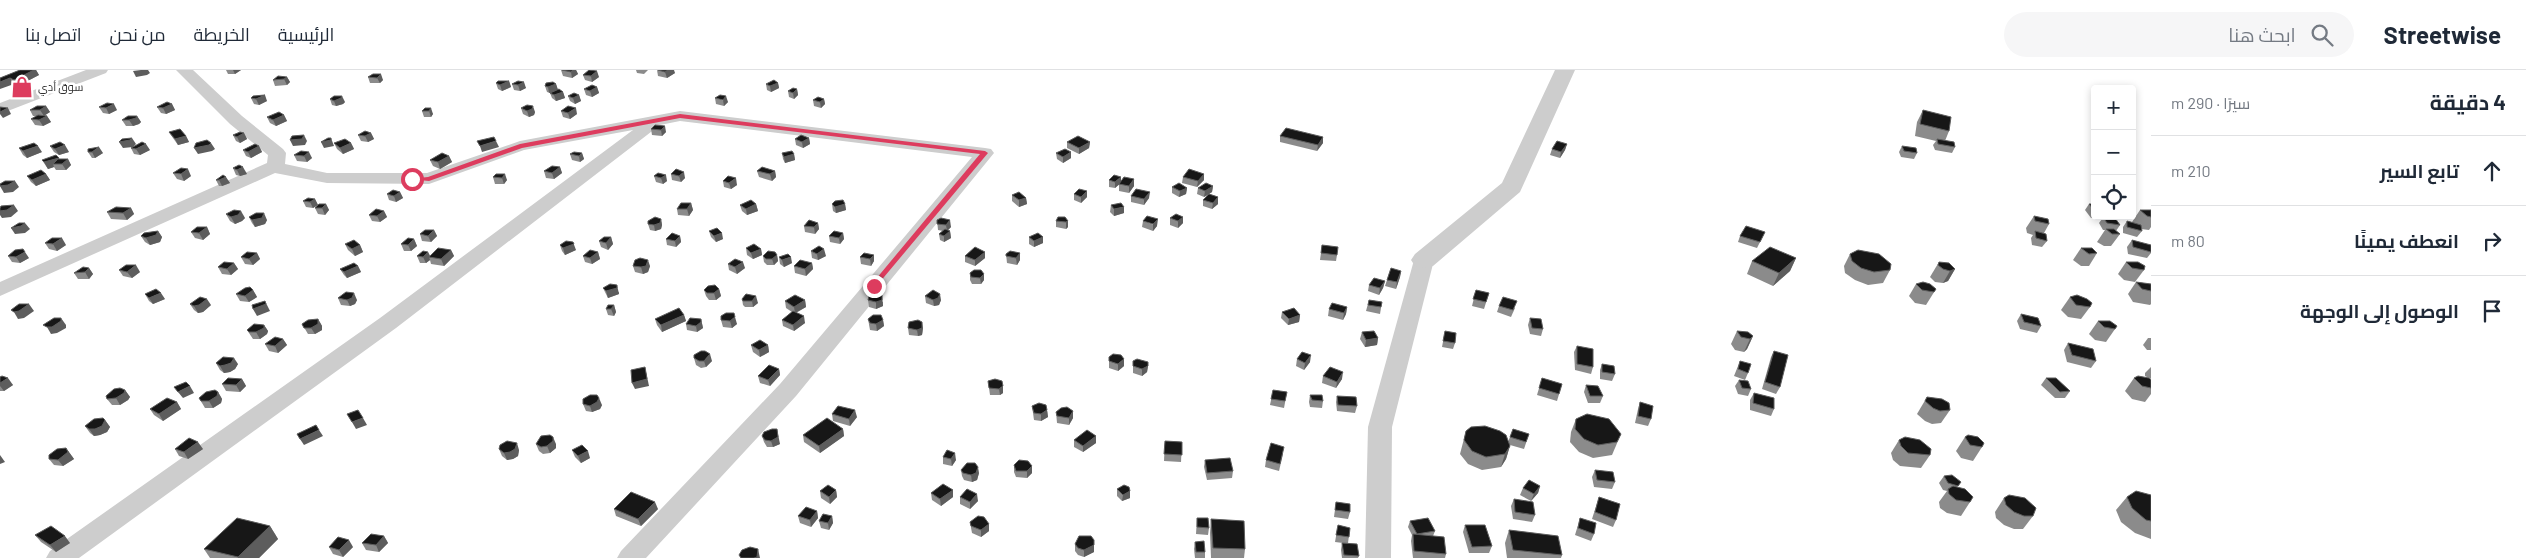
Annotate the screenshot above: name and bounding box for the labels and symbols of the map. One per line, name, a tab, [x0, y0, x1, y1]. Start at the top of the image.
shop icon: سوق أدي	[9, 74, 35, 100]
place label: سوق أدي	[38, 80, 83, 96]
route start	[401, 168, 424, 191]
route end	[863, 275, 886, 298]

